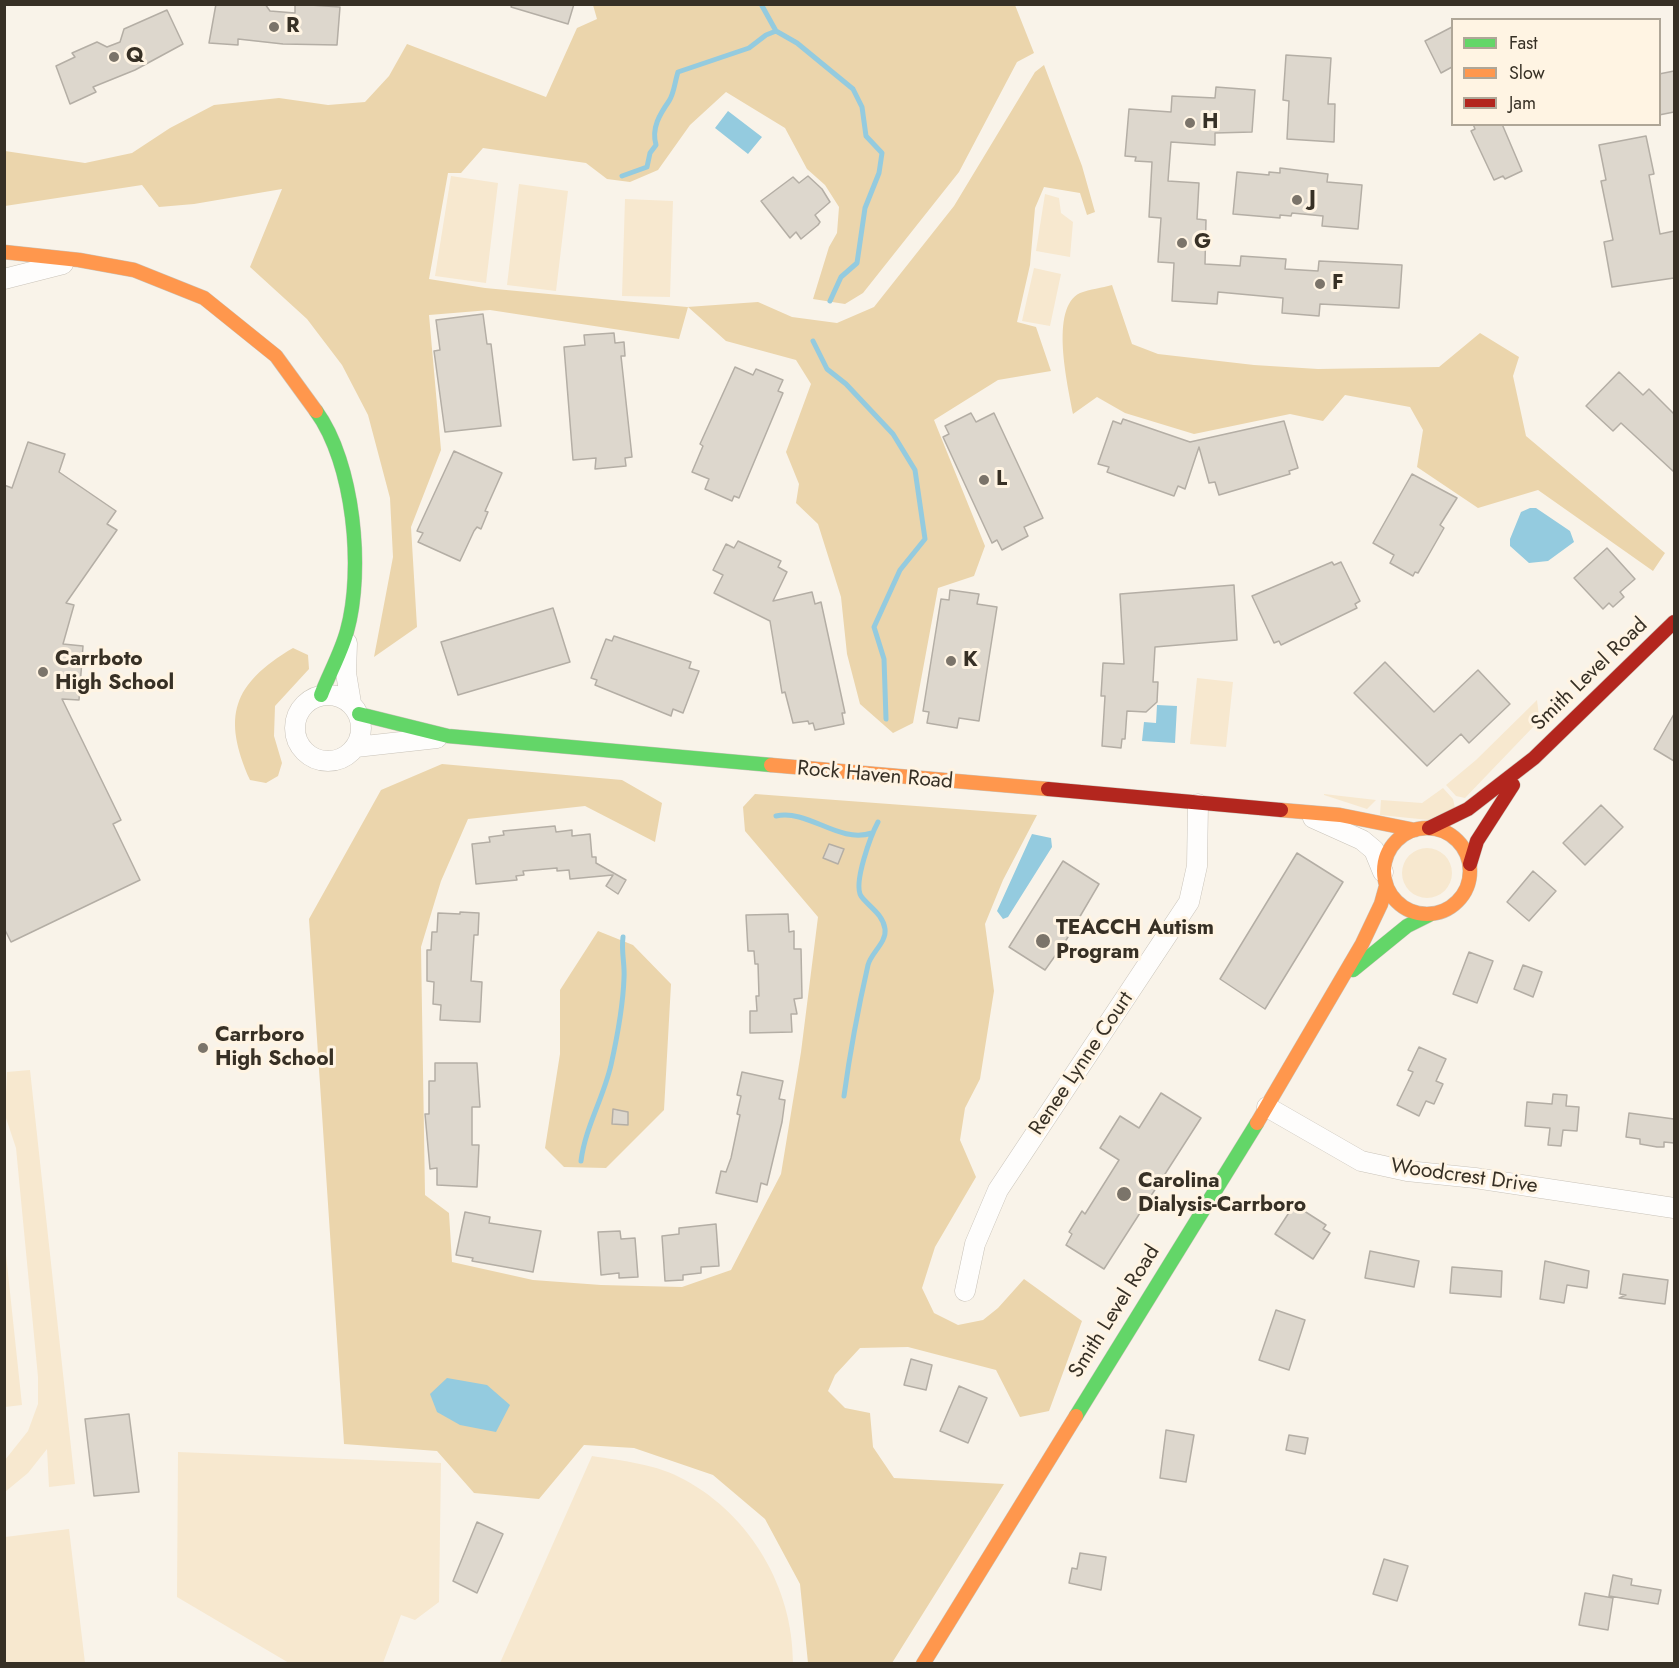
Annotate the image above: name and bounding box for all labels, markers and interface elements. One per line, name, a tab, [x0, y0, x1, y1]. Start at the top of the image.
place label: R	[286, 14, 300, 40]
legend	[1451, 18, 1661, 126]
marker: R	[267, 20, 281, 34]
text: Fast	[1509, 30, 1538, 56]
place label: Q	[126, 44, 144, 70]
marker: Q	[107, 50, 121, 64]
text: Slow	[1509, 60, 1545, 86]
text: Jam	[1509, 90, 1536, 116]
place label: H	[1202, 110, 1219, 136]
marker: H	[1183, 116, 1197, 130]
place label: J	[1309, 187, 1316, 213]
marker: J	[1290, 193, 1304, 207]
place label: G	[1194, 230, 1211, 256]
marker: G	[1175, 236, 1189, 250]
place label: F	[1332, 271, 1344, 297]
marker: F	[1313, 277, 1327, 291]
place label: L	[996, 467, 1007, 493]
marker: L	[977, 473, 991, 487]
street label: Smith Level Road	[1527, 613, 1653, 737]
place label: Carrboto High School	[55, 647, 174, 697]
place label: K	[963, 648, 978, 674]
marker: K	[944, 654, 958, 668]
marker: Carrboto High School	[36, 665, 50, 679]
street label: Rock Haven Road	[796, 757, 954, 795]
place label: TEACCH Autism Program	[1056, 916, 1214, 966]
marker: TEACCH Autism Program	[1034, 932, 1052, 950]
street label: Renee Lynne Court	[1025, 988, 1139, 1140]
place label: Carrboro High School	[215, 1023, 334, 1073]
marker: Carrboro High School	[196, 1041, 210, 1055]
street label: Woodcrest Drive	[1389, 1154, 1539, 1200]
place label: Carolina Dialysis-Carrboro	[1138, 1169, 1306, 1219]
marker: Carolina Dialysis-Carrboro	[1115, 1185, 1133, 1203]
street label: Smith Level Road	[1064, 1241, 1166, 1383]

